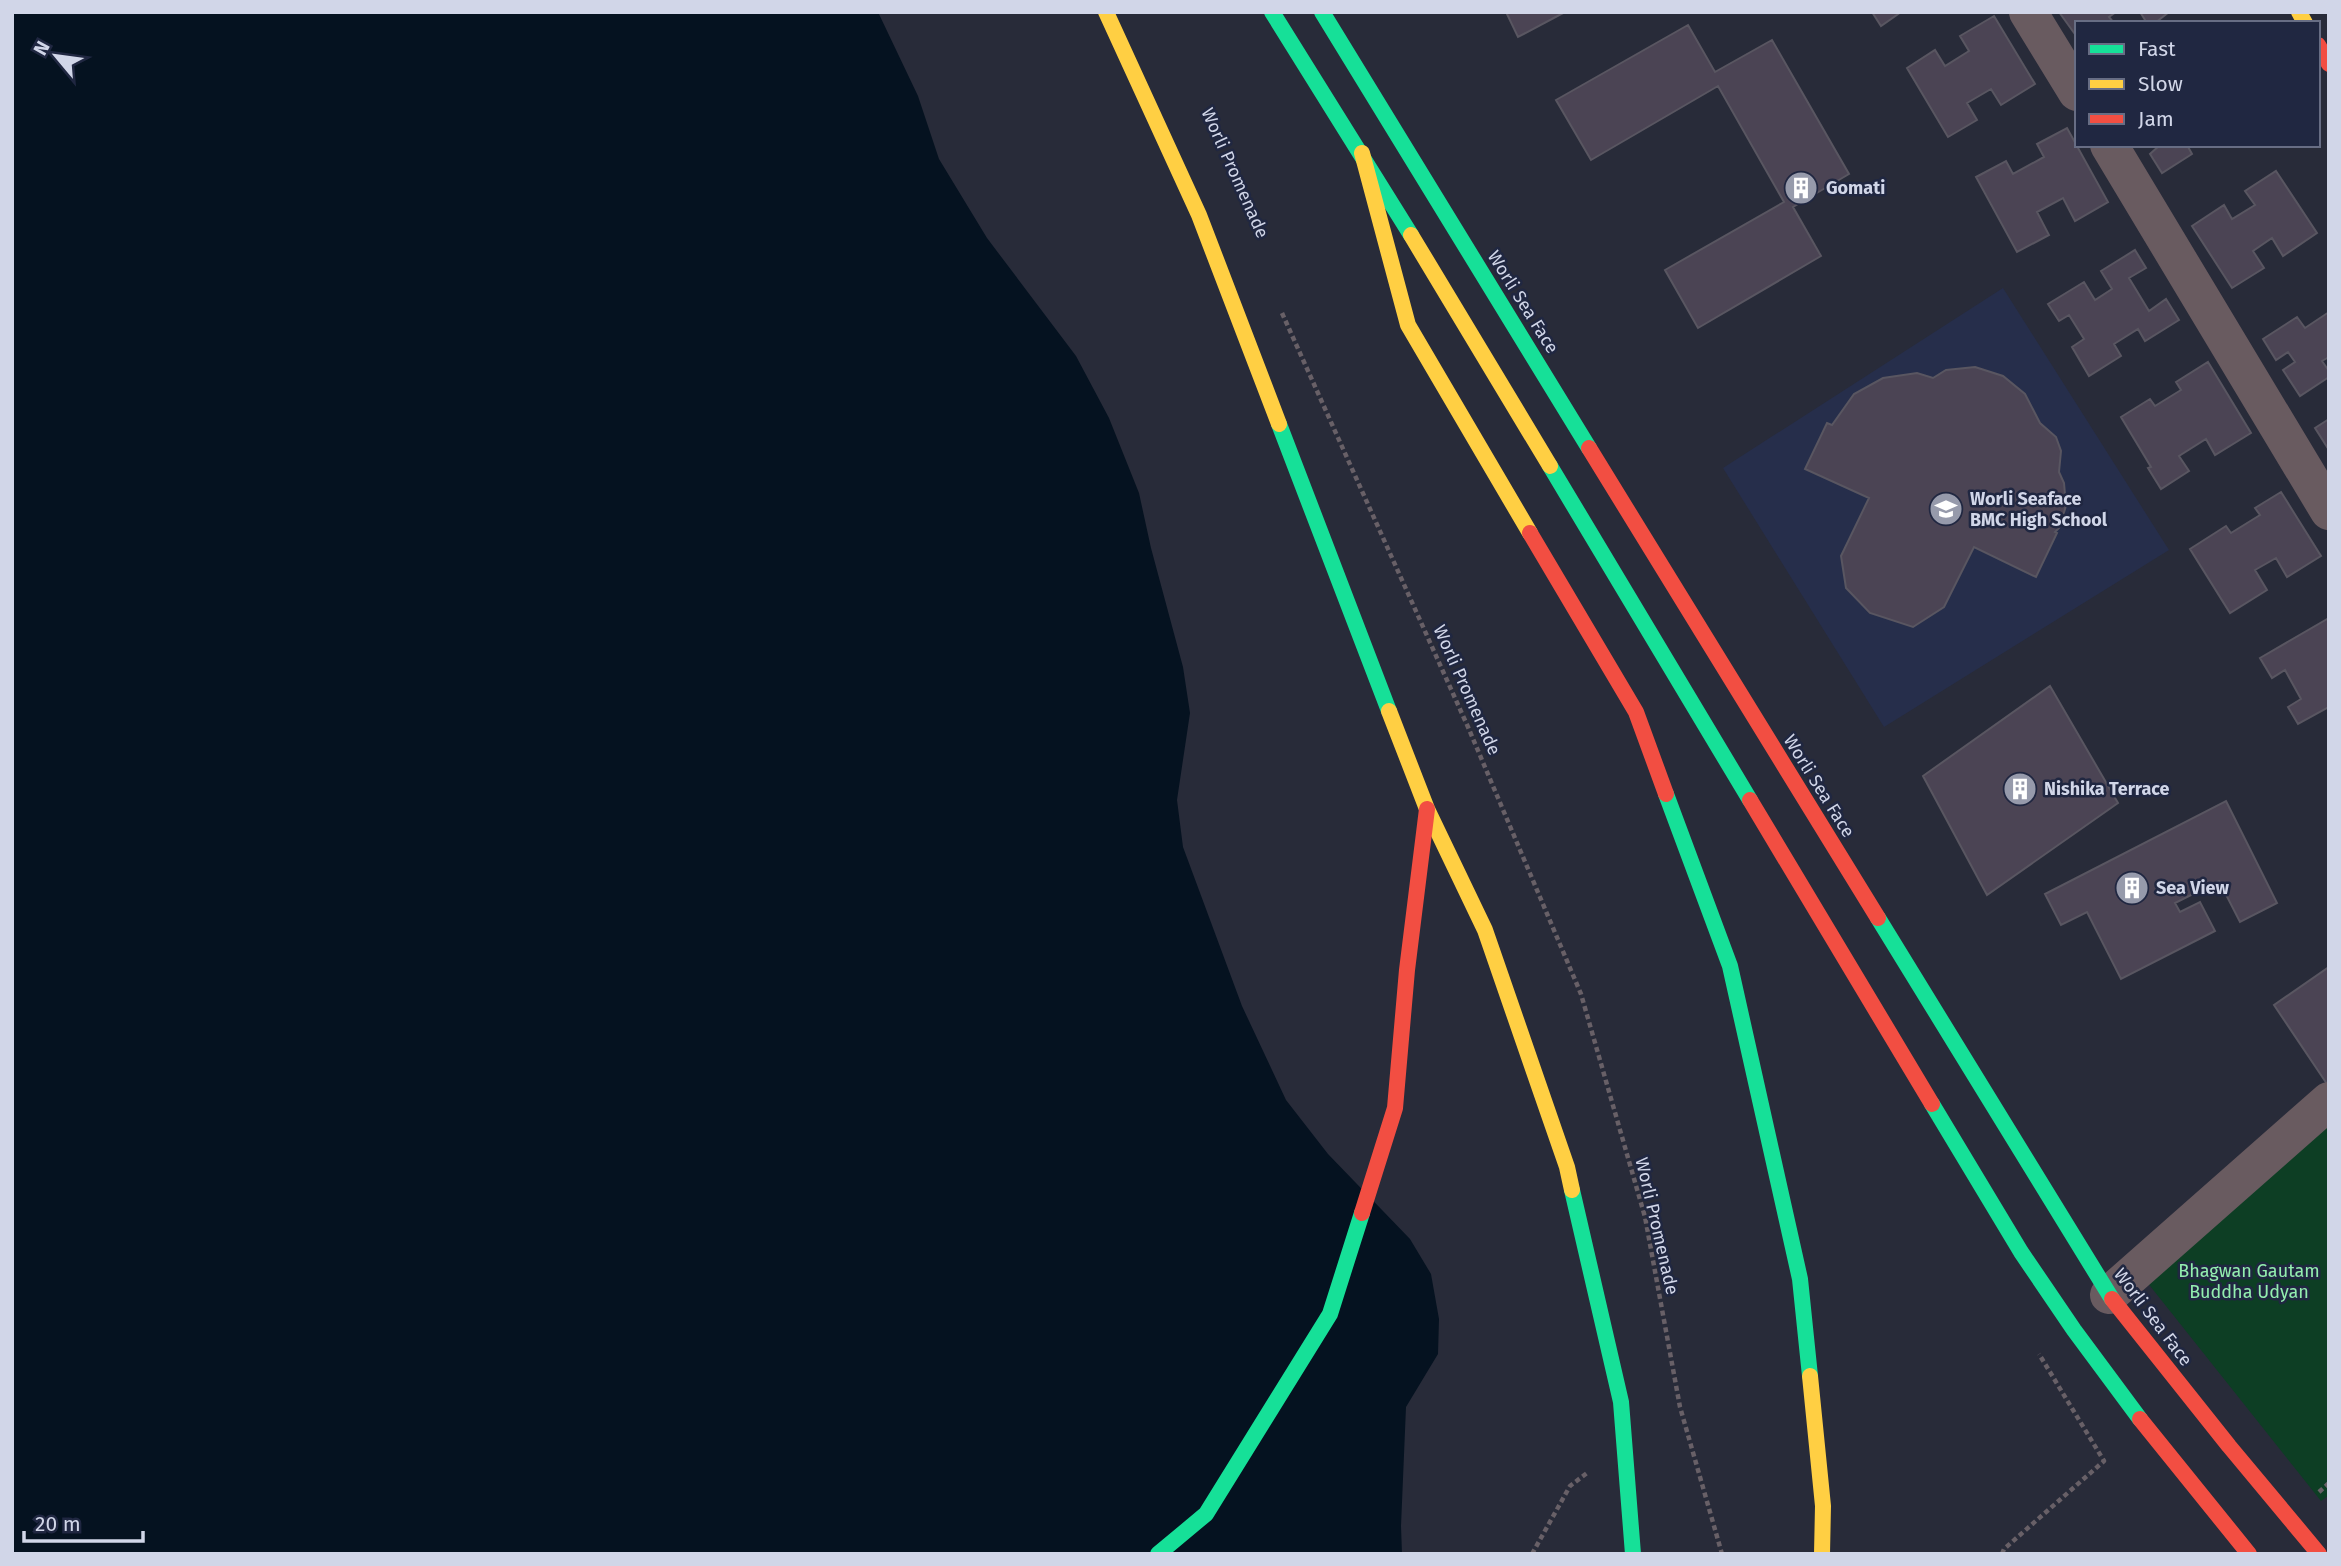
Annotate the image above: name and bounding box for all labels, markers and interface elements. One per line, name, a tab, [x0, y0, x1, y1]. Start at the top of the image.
north arrow	[21, 21, 91, 91]
legend	[2075, 21, 2320, 147]
text: Fast	[2138, 36, 2176, 62]
text: N	[28, 37, 55, 59]
text: Slow	[2138, 71, 2183, 97]
street label: Worli Promenade	[1196, 104, 1274, 242]
text: Jam	[2138, 106, 2174, 132]
building icon: Gomati	[1782, 169, 1820, 207]
place label: Gomati	[1826, 177, 1885, 199]
street label: Worli Sea Face	[1483, 247, 1563, 357]
place label: Worli Seaface BMC High School	[1970, 488, 2108, 531]
school or university icon: Worli Seaface BMC High School	[1927, 490, 1965, 528]
street label: Worli Promenade	[1428, 621, 1506, 759]
street label: Worli Sea Face	[1779, 731, 1859, 841]
building icon: Nishika Terrace	[2001, 770, 2039, 808]
place label: Nishika Terrace	[2044, 778, 2170, 800]
building icon: Sea View	[2113, 869, 2151, 907]
place label: Sea View	[2156, 877, 2229, 899]
street label: Worli Promenade	[1630, 1155, 1684, 1297]
park label: Bhagwan Gautam Buddha Udyan	[2178, 1260, 2320, 1303]
street label: Worli Sea Face	[2109, 1264, 2197, 1370]
scale bar	[24, 1500, 144, 1544]
text: 20 m	[35, 1511, 81, 1537]

